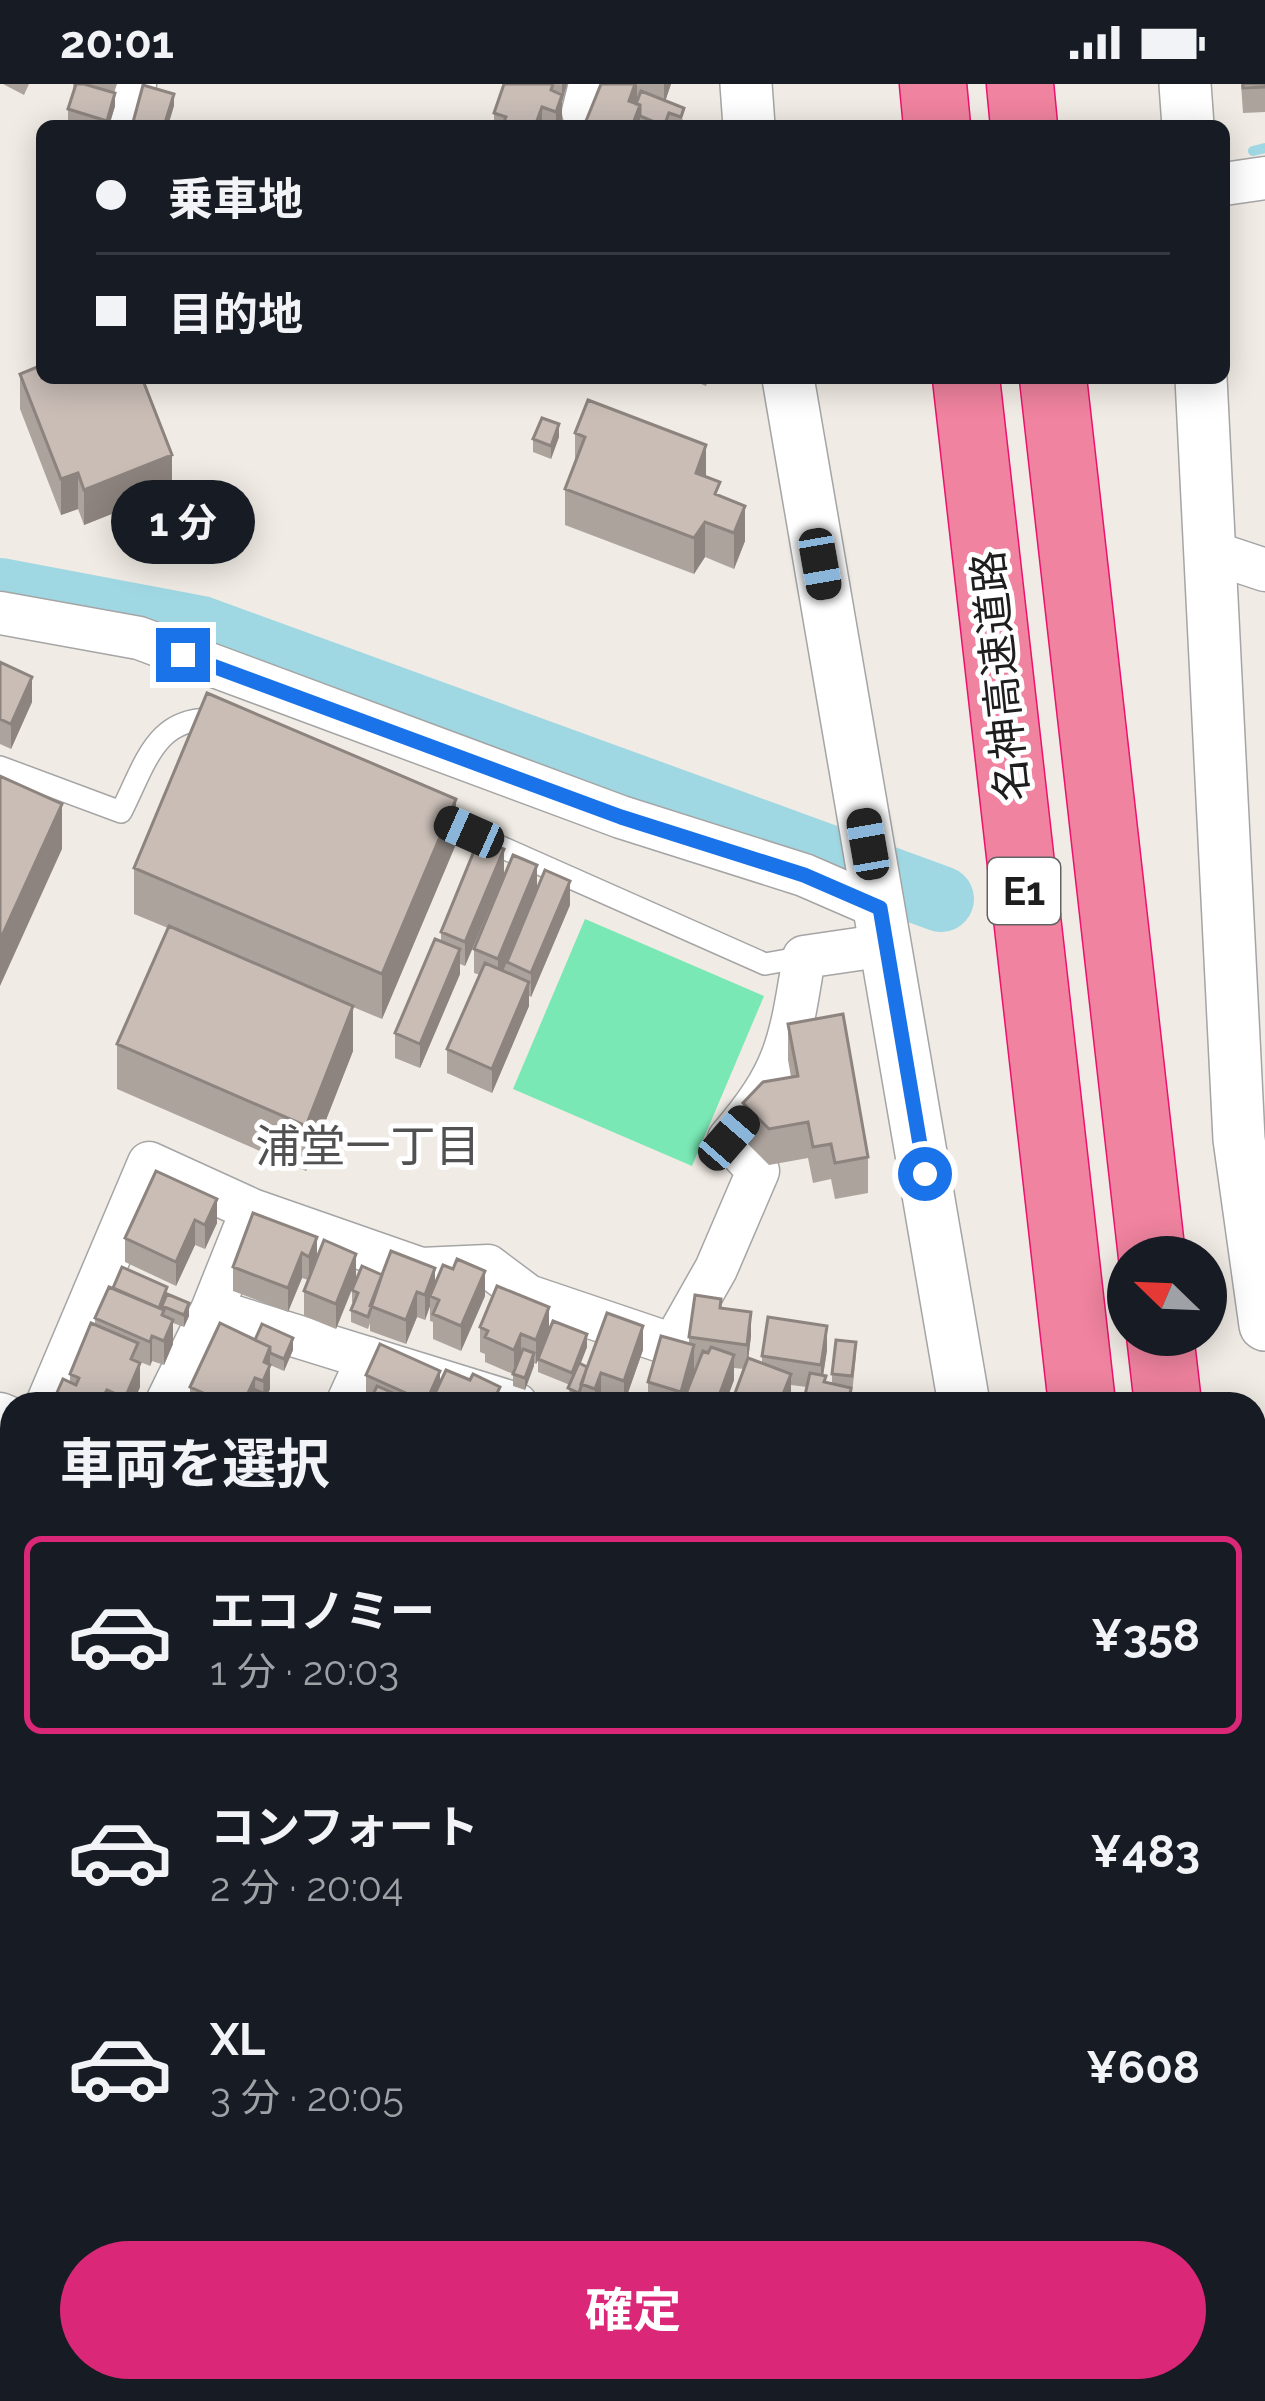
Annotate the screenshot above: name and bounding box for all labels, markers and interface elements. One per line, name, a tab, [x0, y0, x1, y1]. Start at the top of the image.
text: 20:01	[60, 16, 174, 69]
text: 乗車地	[168, 173, 303, 226]
text: 目的地	[168, 288, 303, 341]
callout: 1 分	[111, 481, 255, 565]
text: 1 分	[149, 499, 217, 545]
car	[796, 525, 844, 603]
street label: 名神高速道路	[963, 548, 1038, 804]
route end	[156, 628, 210, 682]
car	[429, 801, 509, 863]
car	[844, 805, 892, 883]
road number: E1	[988, 858, 1060, 924]
car	[692, 1099, 766, 1177]
district label: 浦堂一丁目	[255, 1120, 481, 1173]
route start	[898, 1147, 952, 1201]
north arrow	[1107, 1236, 1227, 1356]
map controls	[1107, 1236, 1227, 1356]
text: 車両を選択	[60, 1432, 330, 1496]
icon: car	[66, 1581, 174, 1689]
text: エコノミー	[210, 1585, 435, 1638]
text: ¥358	[1091, 1609, 1200, 1662]
text: 1 分 · 20:03	[210, 1648, 399, 1694]
icon: car	[66, 1797, 174, 1905]
text: コンフォート	[210, 1801, 479, 1854]
text: ¥483	[1090, 1825, 1200, 1878]
text: 2 分 · 20:04	[210, 1864, 403, 1910]
icon: car	[66, 2013, 174, 2121]
text: XL	[210, 2013, 265, 2066]
text: ¥608	[1086, 2041, 1200, 2094]
text: 3 分 · 20:05	[210, 2074, 404, 2120]
button: 確定	[60, 2241, 1206, 2379]

